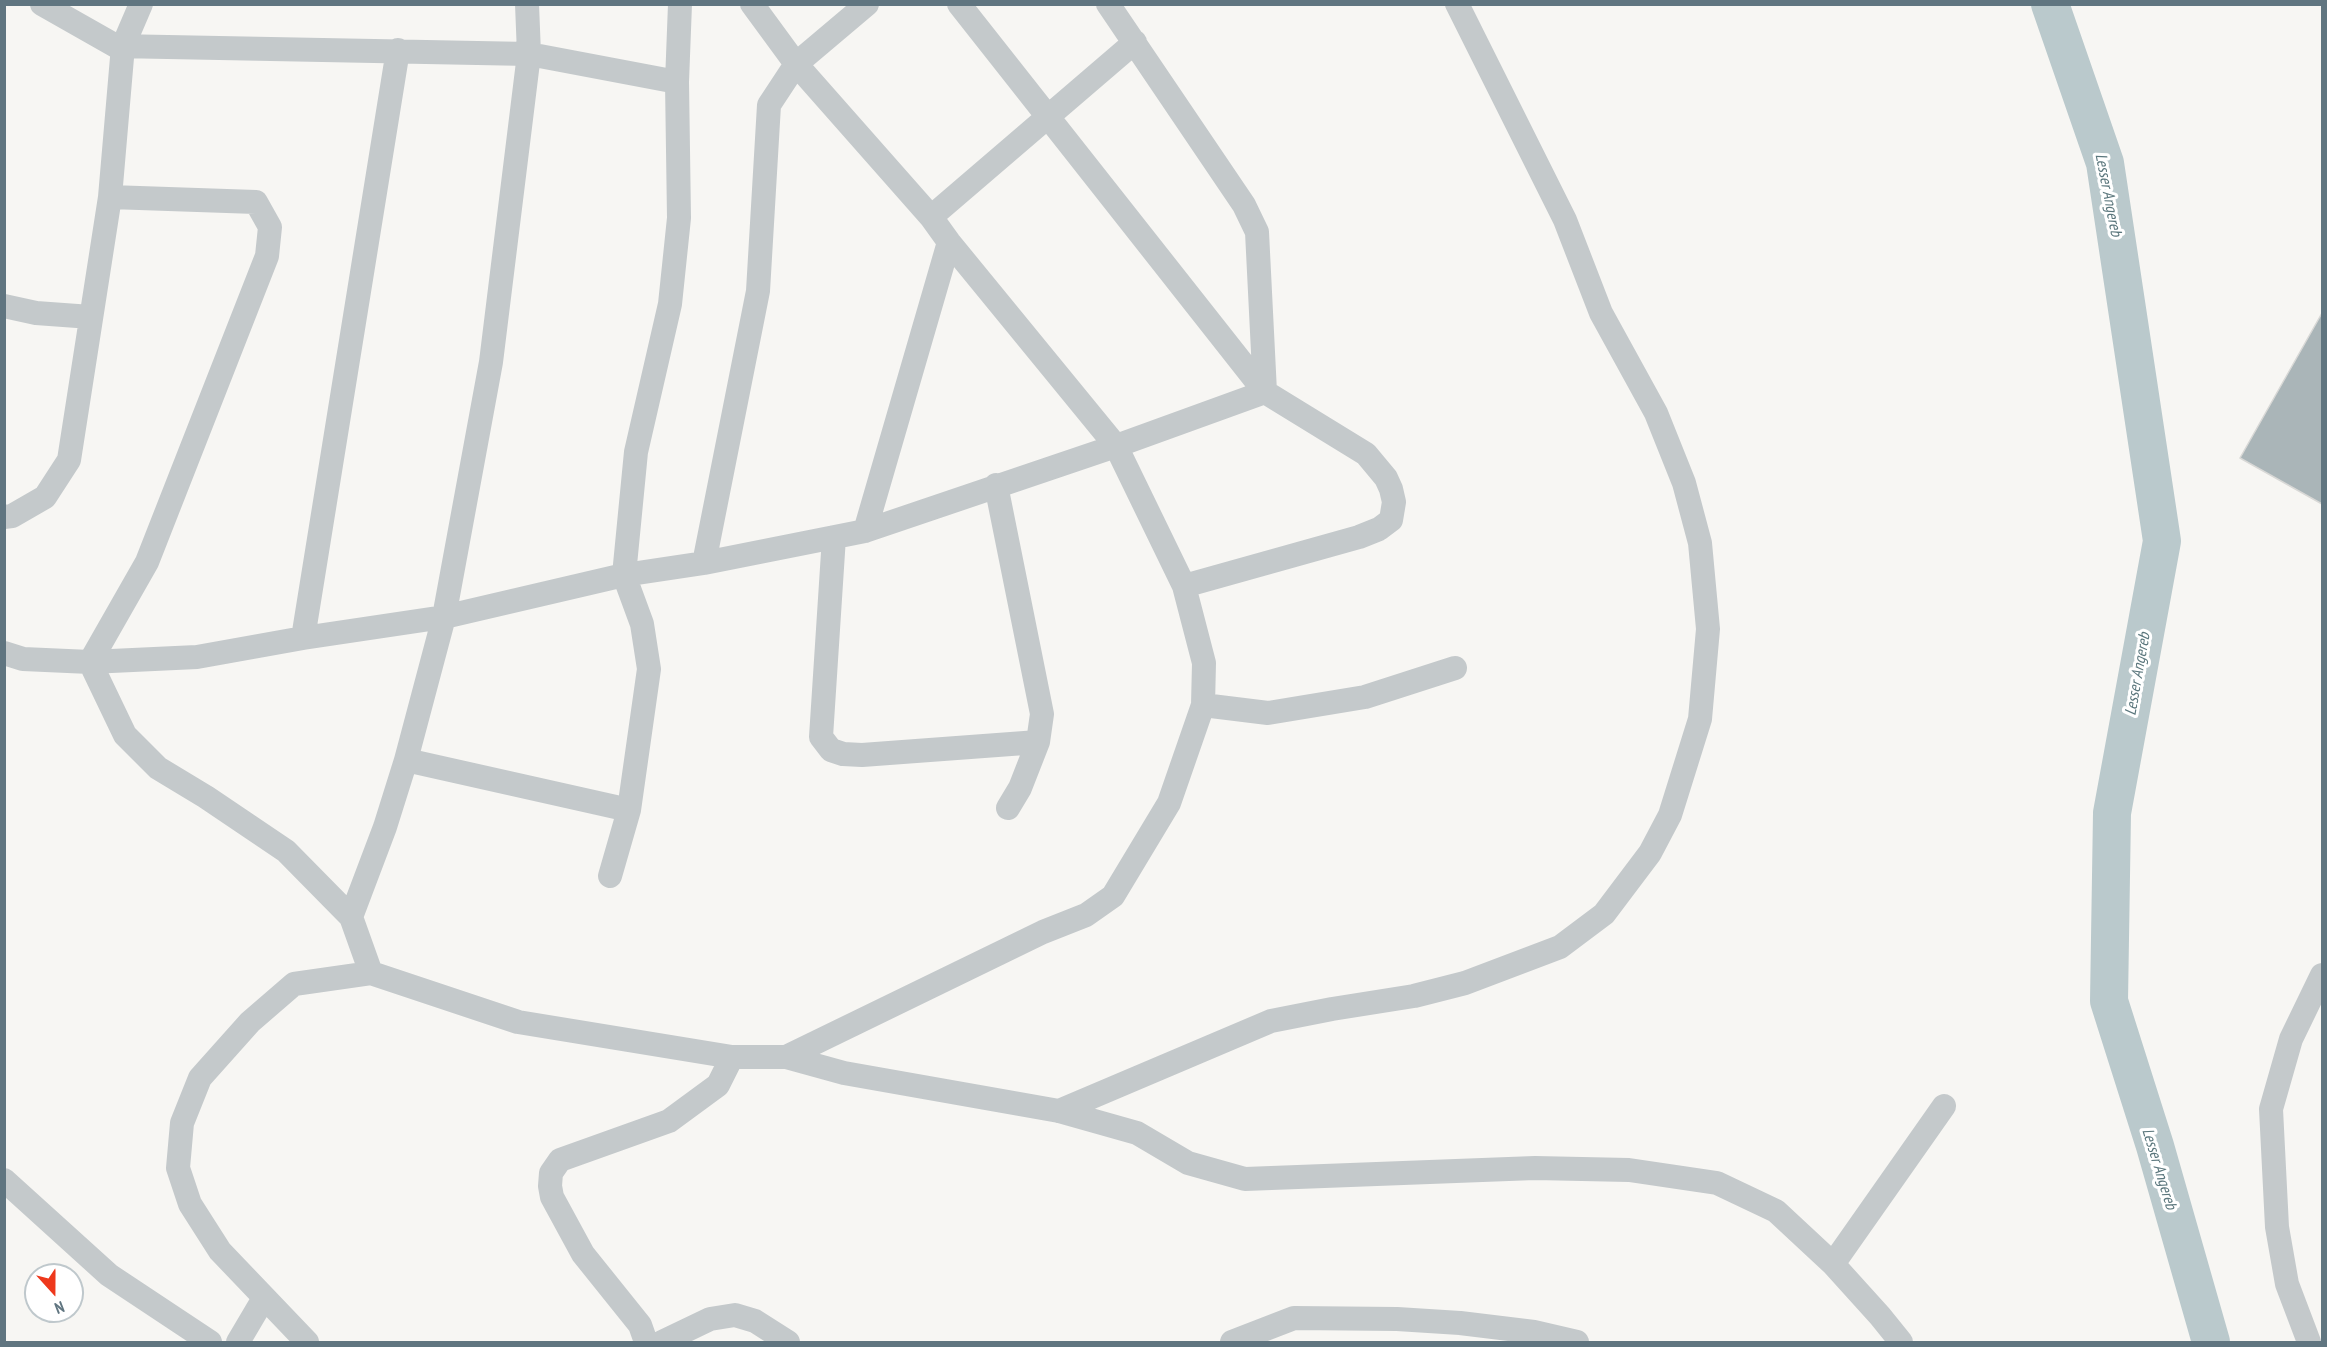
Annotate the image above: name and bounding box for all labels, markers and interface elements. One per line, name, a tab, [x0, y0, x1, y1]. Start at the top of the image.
water label: Lesser Angereb	[2091, 152, 2125, 238]
water label: Lesser Angereb	[2121, 631, 2155, 717]
water label: Lesser Angereb	[2138, 1126, 2180, 1212]
north arrow	[24, 1263, 84, 1323]
text: N	[52, 1297, 67, 1319]

